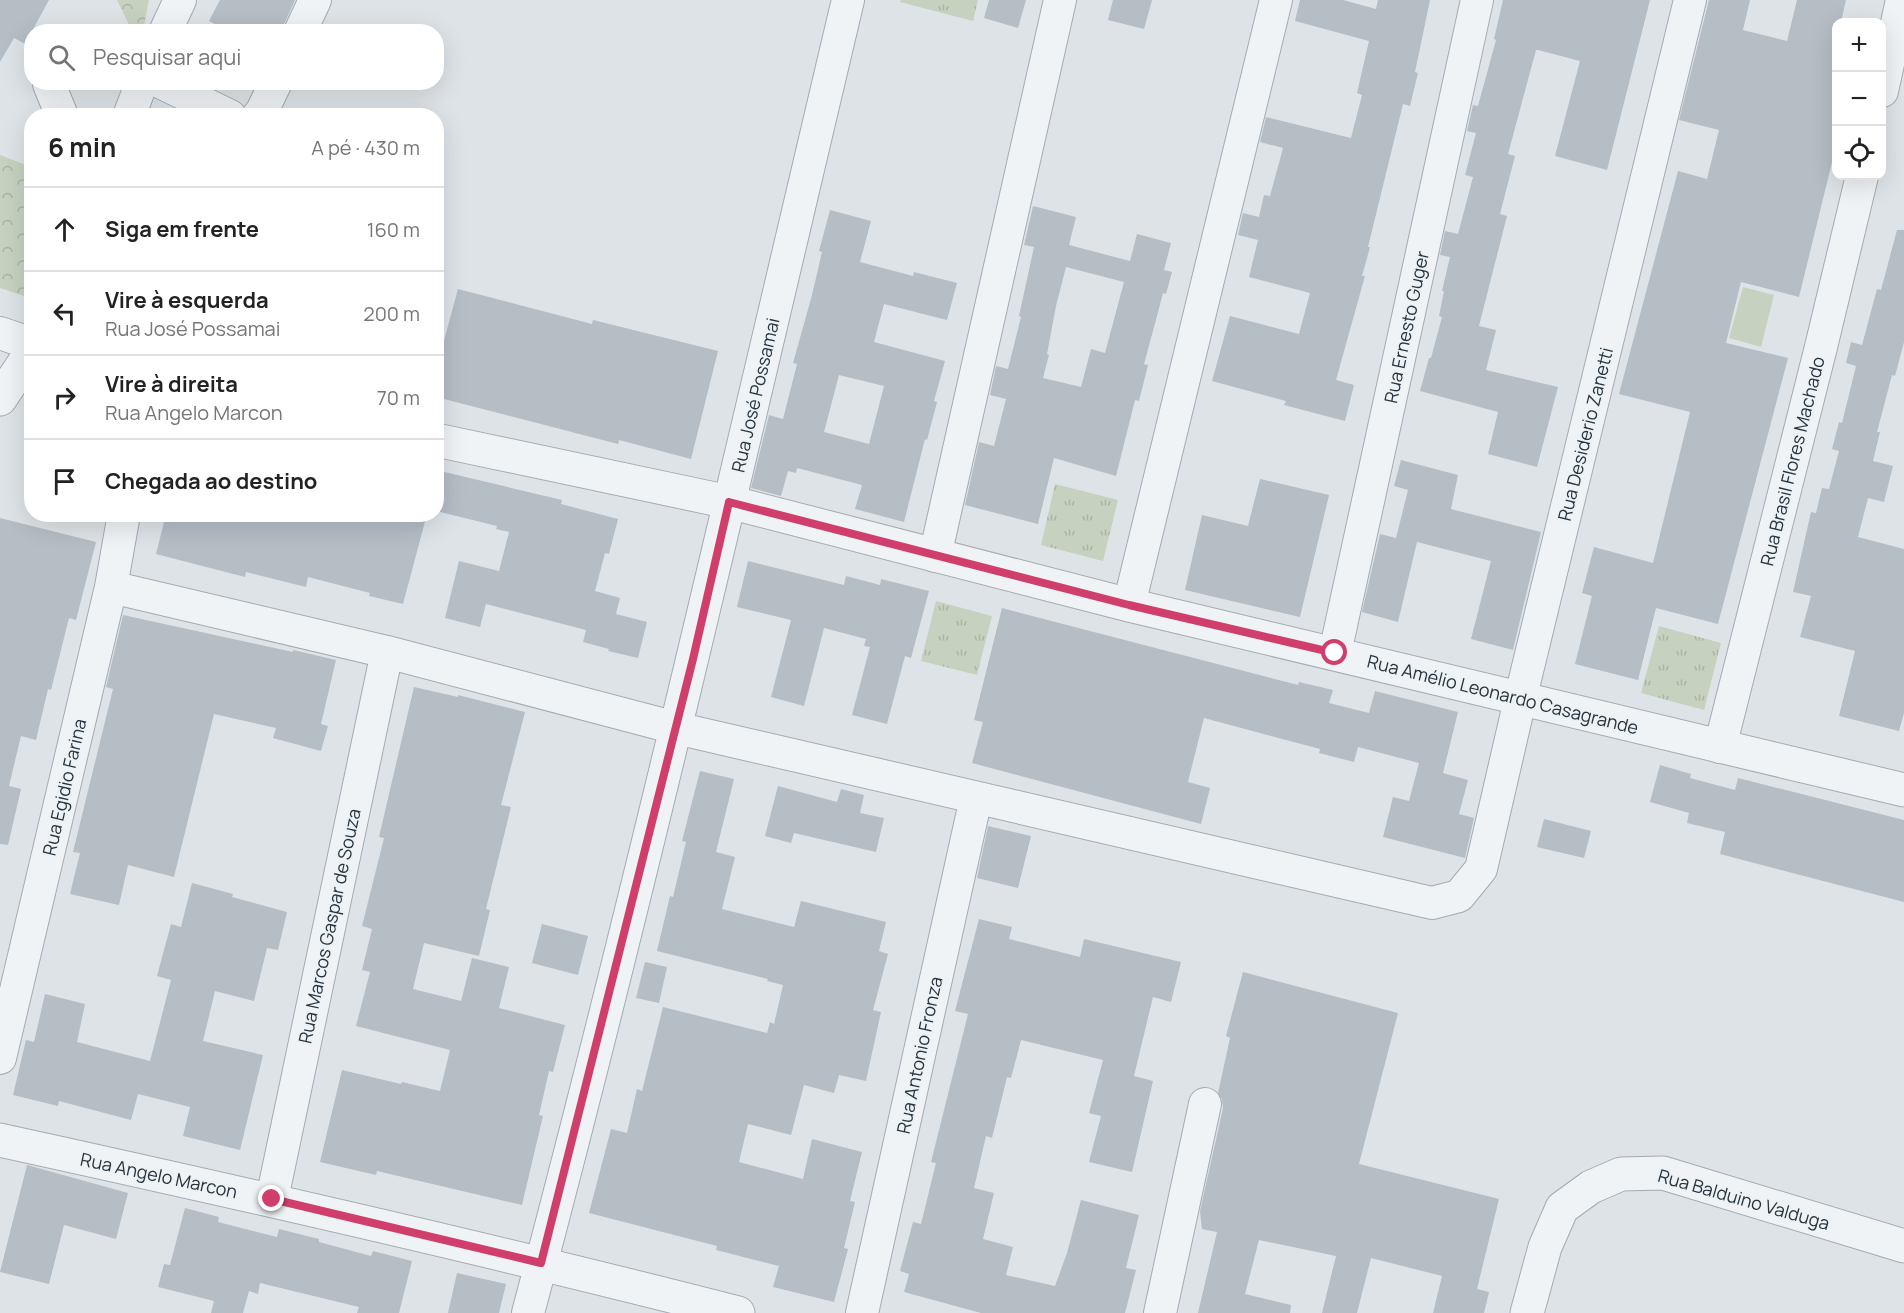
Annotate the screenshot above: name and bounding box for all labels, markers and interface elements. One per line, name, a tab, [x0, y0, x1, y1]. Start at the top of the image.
map controls	[1832, 18, 1886, 180]
button: +	[1832, 18, 1886, 72]
search box	[24, 24, 444, 90]
icon: search	[45, 41, 78, 74]
text: Pesquisar aqui	[93, 42, 241, 72]
button: −	[1832, 72, 1886, 126]
button: locate	[1832, 126, 1886, 180]
text: 6 min	[48, 129, 116, 165]
text: A pé · 430 m	[311, 134, 420, 161]
icon: ahead	[48, 213, 81, 246]
text: Siga em frente	[105, 214, 259, 244]
text: 160 m	[367, 216, 420, 243]
street label: Rua Ernesto Guger	[1378, 248, 1434, 405]
text: Vire à esquerda	[105, 285, 269, 315]
icon: left	[48, 297, 81, 330]
text: 200 m	[363, 300, 420, 327]
text: Rua José Possamai	[105, 315, 280, 342]
street label: Rua José Possamai	[726, 315, 784, 475]
street label: Rua Desiderio Zanetti	[1552, 345, 1618, 523]
street label: Rua Brasil Flores Machado	[1754, 354, 1830, 568]
text: Vire à direita	[105, 369, 238, 399]
icon: right	[48, 381, 81, 414]
text: 70 m	[377, 384, 420, 411]
text: Rua Angelo Marcon	[105, 399, 283, 426]
icon: arrive	[48, 465, 81, 498]
text: Chegada ao destino	[105, 466, 317, 496]
route start	[1321, 639, 1347, 665]
street label: Rua Amélio Leonardo Casagrande	[1365, 649, 1641, 739]
street label: Rua Egidio Farina	[37, 716, 91, 858]
street label: Rua Marcos Gaspar de Souza	[292, 806, 366, 1046]
street label: Rua Antonio Fronza	[891, 974, 947, 1136]
street label: Rua Angelo Marcon	[78, 1147, 240, 1203]
street label: Rua Balduino Valduga	[1655, 1163, 1833, 1235]
route end	[258, 1185, 284, 1211]

